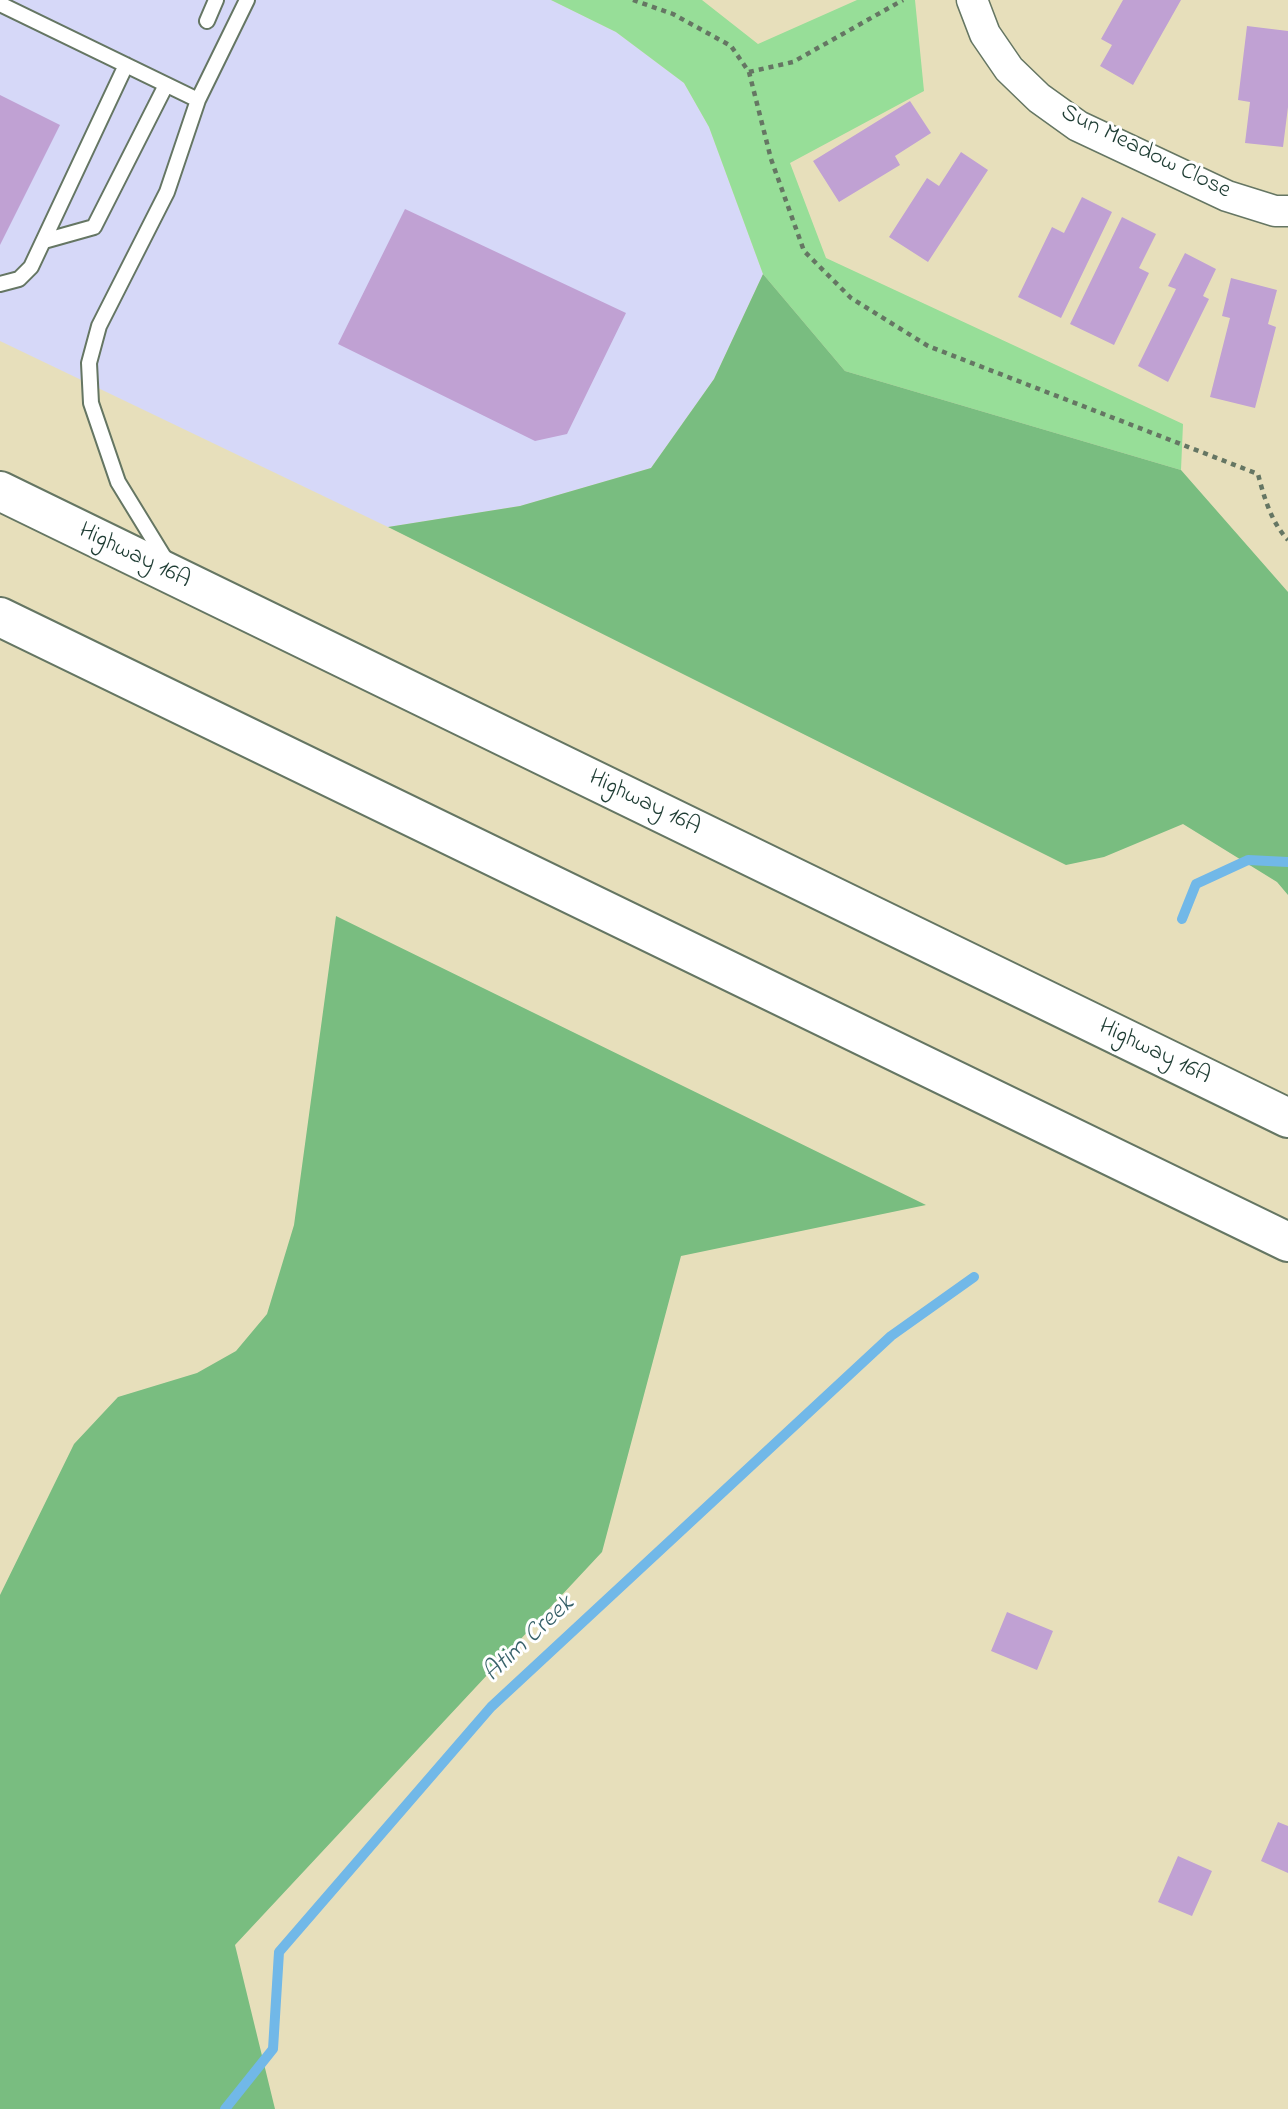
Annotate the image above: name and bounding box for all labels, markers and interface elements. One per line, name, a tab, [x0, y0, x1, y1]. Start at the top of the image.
street label: Sun Meadow Close	[1055, 99, 1235, 207]
street label: Highway 16A	[74, 518, 194, 596]
street label: Highway 16A	[584, 765, 704, 843]
street label: Highway 16A	[1094, 1014, 1214, 1092]
water label: Atim Creek	[478, 1590, 582, 1690]

